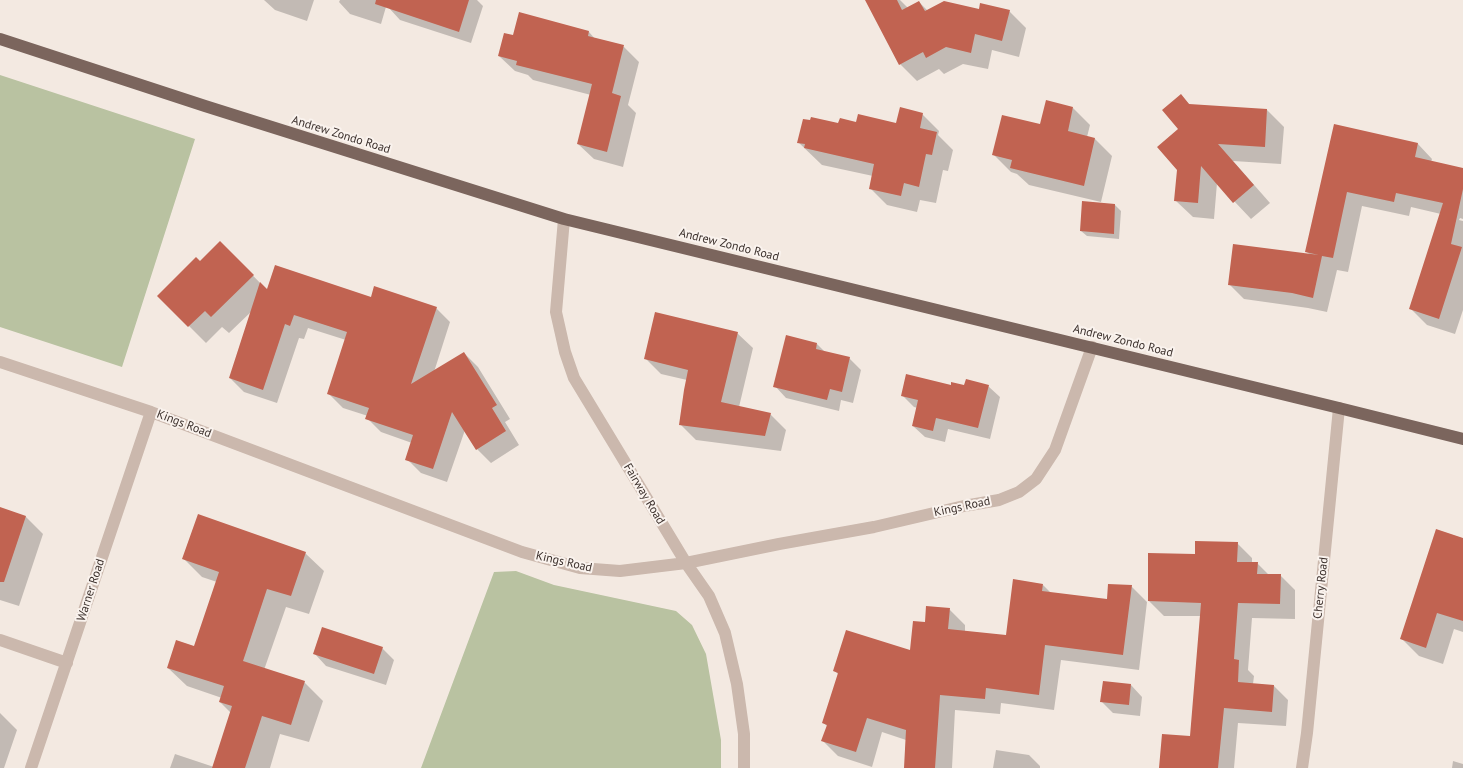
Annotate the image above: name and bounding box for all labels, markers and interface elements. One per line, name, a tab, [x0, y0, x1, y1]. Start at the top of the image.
street label: Andrew Zondo Road	[290, 113, 392, 157]
street label: Andrew Zondo Road	[678, 226, 780, 264]
street label: Andrew Zondo Road	[1072, 322, 1174, 360]
street label: Kings Road	[155, 407, 213, 441]
street label: Fairway Road	[620, 461, 668, 527]
street label: Kings Road	[933, 494, 991, 520]
street label: Kings Road	[535, 549, 593, 575]
street label: Cherry Road	[1311, 556, 1331, 620]
street label: Warner Road	[74, 557, 108, 623]

